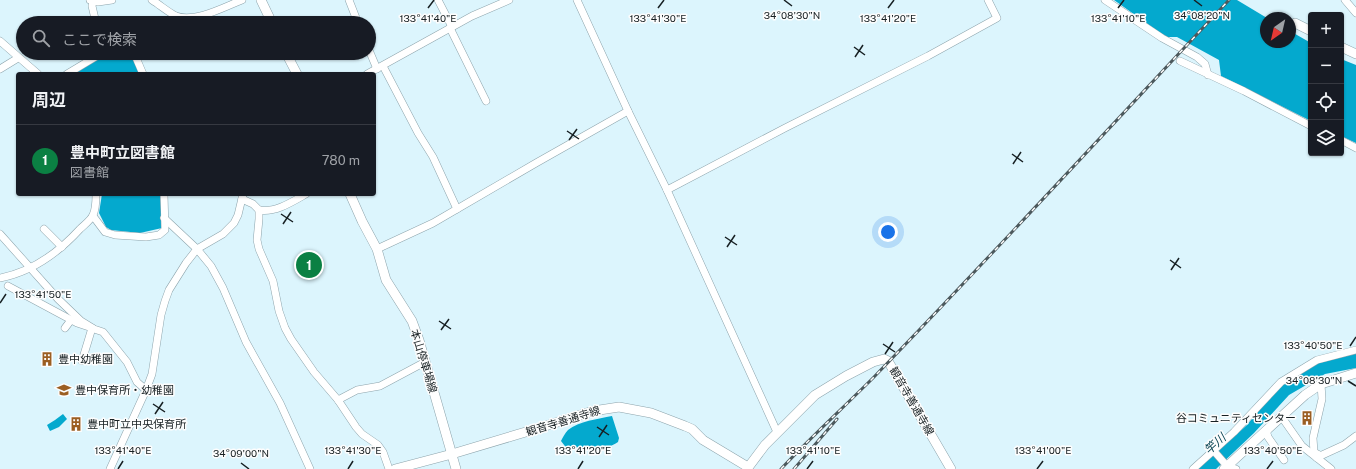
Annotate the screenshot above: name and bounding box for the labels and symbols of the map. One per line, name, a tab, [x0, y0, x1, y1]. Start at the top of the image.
text: 34°08'30"N	[764, 9, 820, 21]
text: 34°08'20"N	[1174, 9, 1230, 21]
text: 133°41'40"E	[400, 12, 456, 24]
text: 133°41'30"E	[630, 12, 686, 24]
text: 133°41'20"E	[860, 12, 916, 24]
text: 133°41'10"E	[1091, 12, 1145, 24]
north arrow	[1260, 12, 1296, 48]
your location	[878, 222, 898, 242]
pin: 1	[296, 250, 322, 280]
text: 133°41'50"E	[14, 288, 72, 300]
street label: 本山停車場線	[409, 328, 439, 394]
text: 133°40'50"E	[1283, 339, 1343, 351]
building icon: 豊中幼稚園	[39, 351, 55, 367]
place label: 豊中幼稚園	[58, 353, 113, 365]
street label: 観音寺善通寺線	[888, 365, 936, 437]
text: 34°08'30"N	[1286, 374, 1342, 386]
school or university icon: 豊中保育所・幼稚園	[56, 382, 72, 398]
place label: 豊中保育所・幼稚園	[75, 384, 174, 396]
street label: 観音寺善通寺線	[524, 404, 602, 438]
building icon: 谷コミュニティセンター	[1299, 410, 1315, 426]
place label: 谷コミュニティセンター	[1176, 412, 1296, 424]
building icon: 豊中町立中央保育所	[68, 416, 84, 432]
place label: 豊中町立中央保育所	[87, 418, 187, 430]
water label: 竿川	[1201, 429, 1230, 457]
text: 133°41'40"E	[95, 444, 151, 456]
text: 133°41'30"E	[325, 444, 381, 456]
text: 133°41'20"E	[555, 444, 611, 456]
text: 133°41'10"E	[786, 444, 840, 456]
text: 133°41'00"E	[1015, 444, 1071, 456]
text: 133°40'50"E	[1243, 444, 1303, 456]
text: 34°09'00"N	[213, 447, 269, 459]

